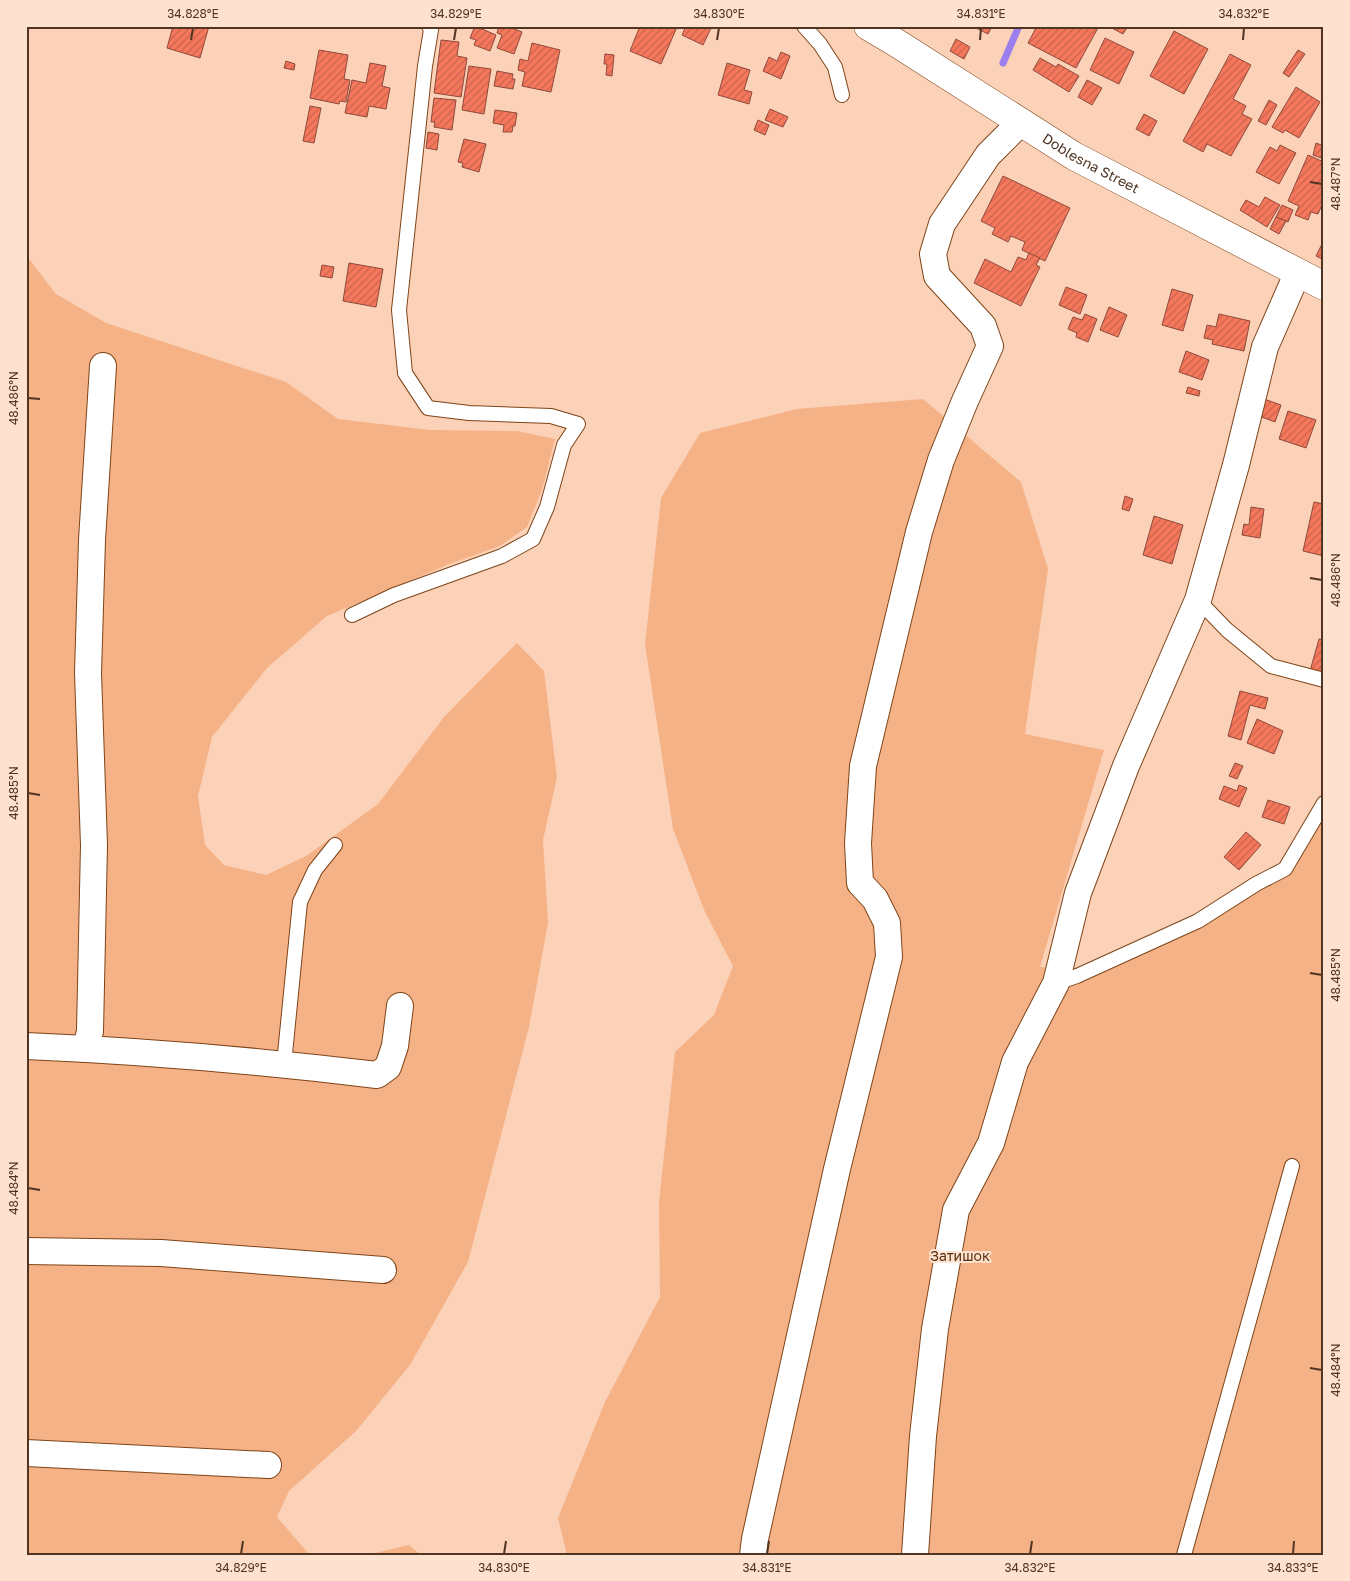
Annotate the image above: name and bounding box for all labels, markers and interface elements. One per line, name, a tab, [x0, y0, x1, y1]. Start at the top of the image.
text: 34.828°E	[167, 6, 219, 21]
text: 34.829°E	[430, 6, 482, 21]
text: 34.830°E	[693, 6, 745, 21]
text: 34.831°E	[956, 6, 1006, 21]
text: 34.832°E	[1218, 6, 1270, 21]
street label: Doblesna Street	[1040, 129, 1143, 197]
text: 48.487°N	[1328, 157, 1343, 211]
text: 48.486°N	[6, 371, 21, 425]
text: 48.486°N	[1328, 553, 1343, 607]
text: 48.485°N	[6, 766, 21, 820]
text: 48.485°N	[1328, 948, 1343, 1002]
text: 48.484°N	[6, 1161, 21, 1215]
park label: Затишок	[930, 1247, 990, 1264]
text: 48.484°N	[1328, 1343, 1343, 1397]
text: 34.829°E	[215, 1560, 267, 1575]
text: 34.830°E	[478, 1560, 530, 1575]
text: 34.831°E	[742, 1560, 792, 1575]
text: 34.832°E	[1004, 1560, 1056, 1575]
text: 34.833°E	[1267, 1560, 1319, 1575]

